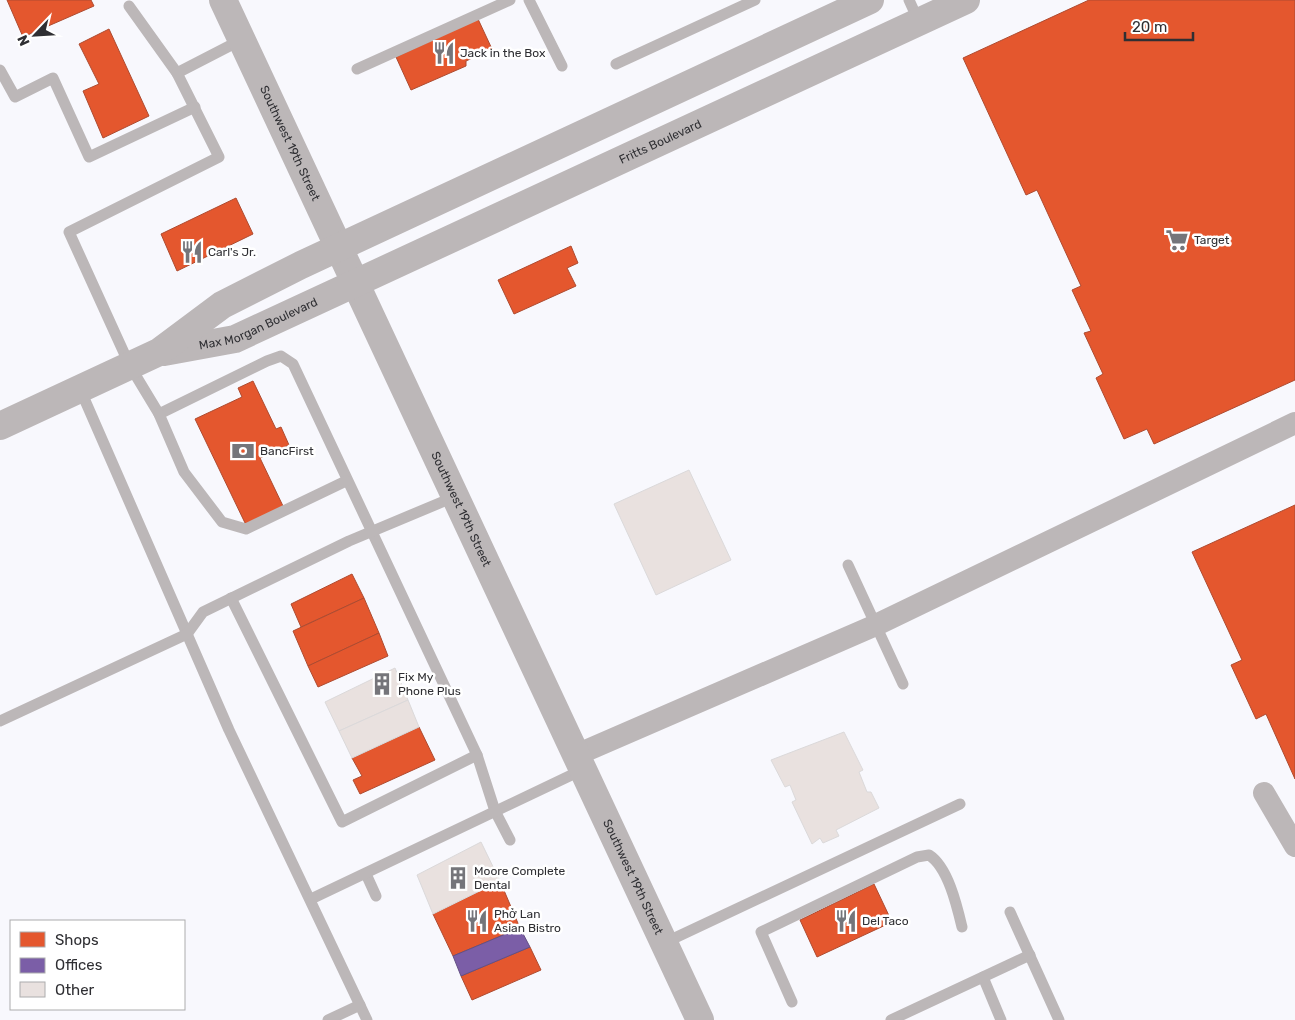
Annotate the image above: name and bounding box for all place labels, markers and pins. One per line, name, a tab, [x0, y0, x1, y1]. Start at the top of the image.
restaurant icon: Jack in the Box	[431, 40, 457, 66]
place label: Jack in the Box	[460, 46, 546, 60]
supermarket icon: Target	[1164, 227, 1190, 253]
place label: Target	[1194, 233, 1230, 247]
restaurant icon: Carl's Jr.	[179, 239, 205, 265]
place label: Carl's Jr.	[208, 245, 256, 259]
bank icon: BancFirst	[230, 438, 256, 464]
place label: BancFirst	[260, 444, 314, 458]
place label: Fix My Phone Plus	[398, 670, 461, 698]
building icon: Fix My Phone Plus	[369, 671, 395, 697]
place label: Moore Complete Dental	[474, 864, 565, 892]
building icon: Moore Complete Dental	[445, 865, 471, 891]
place label: Phở Lan Asian Bistro	[494, 907, 561, 935]
restaurant icon: Phở Lan Asian Bistro	[464, 908, 490, 934]
restaurant icon: Del Taco	[833, 908, 859, 934]
place label: Del Taco	[862, 914, 909, 928]

